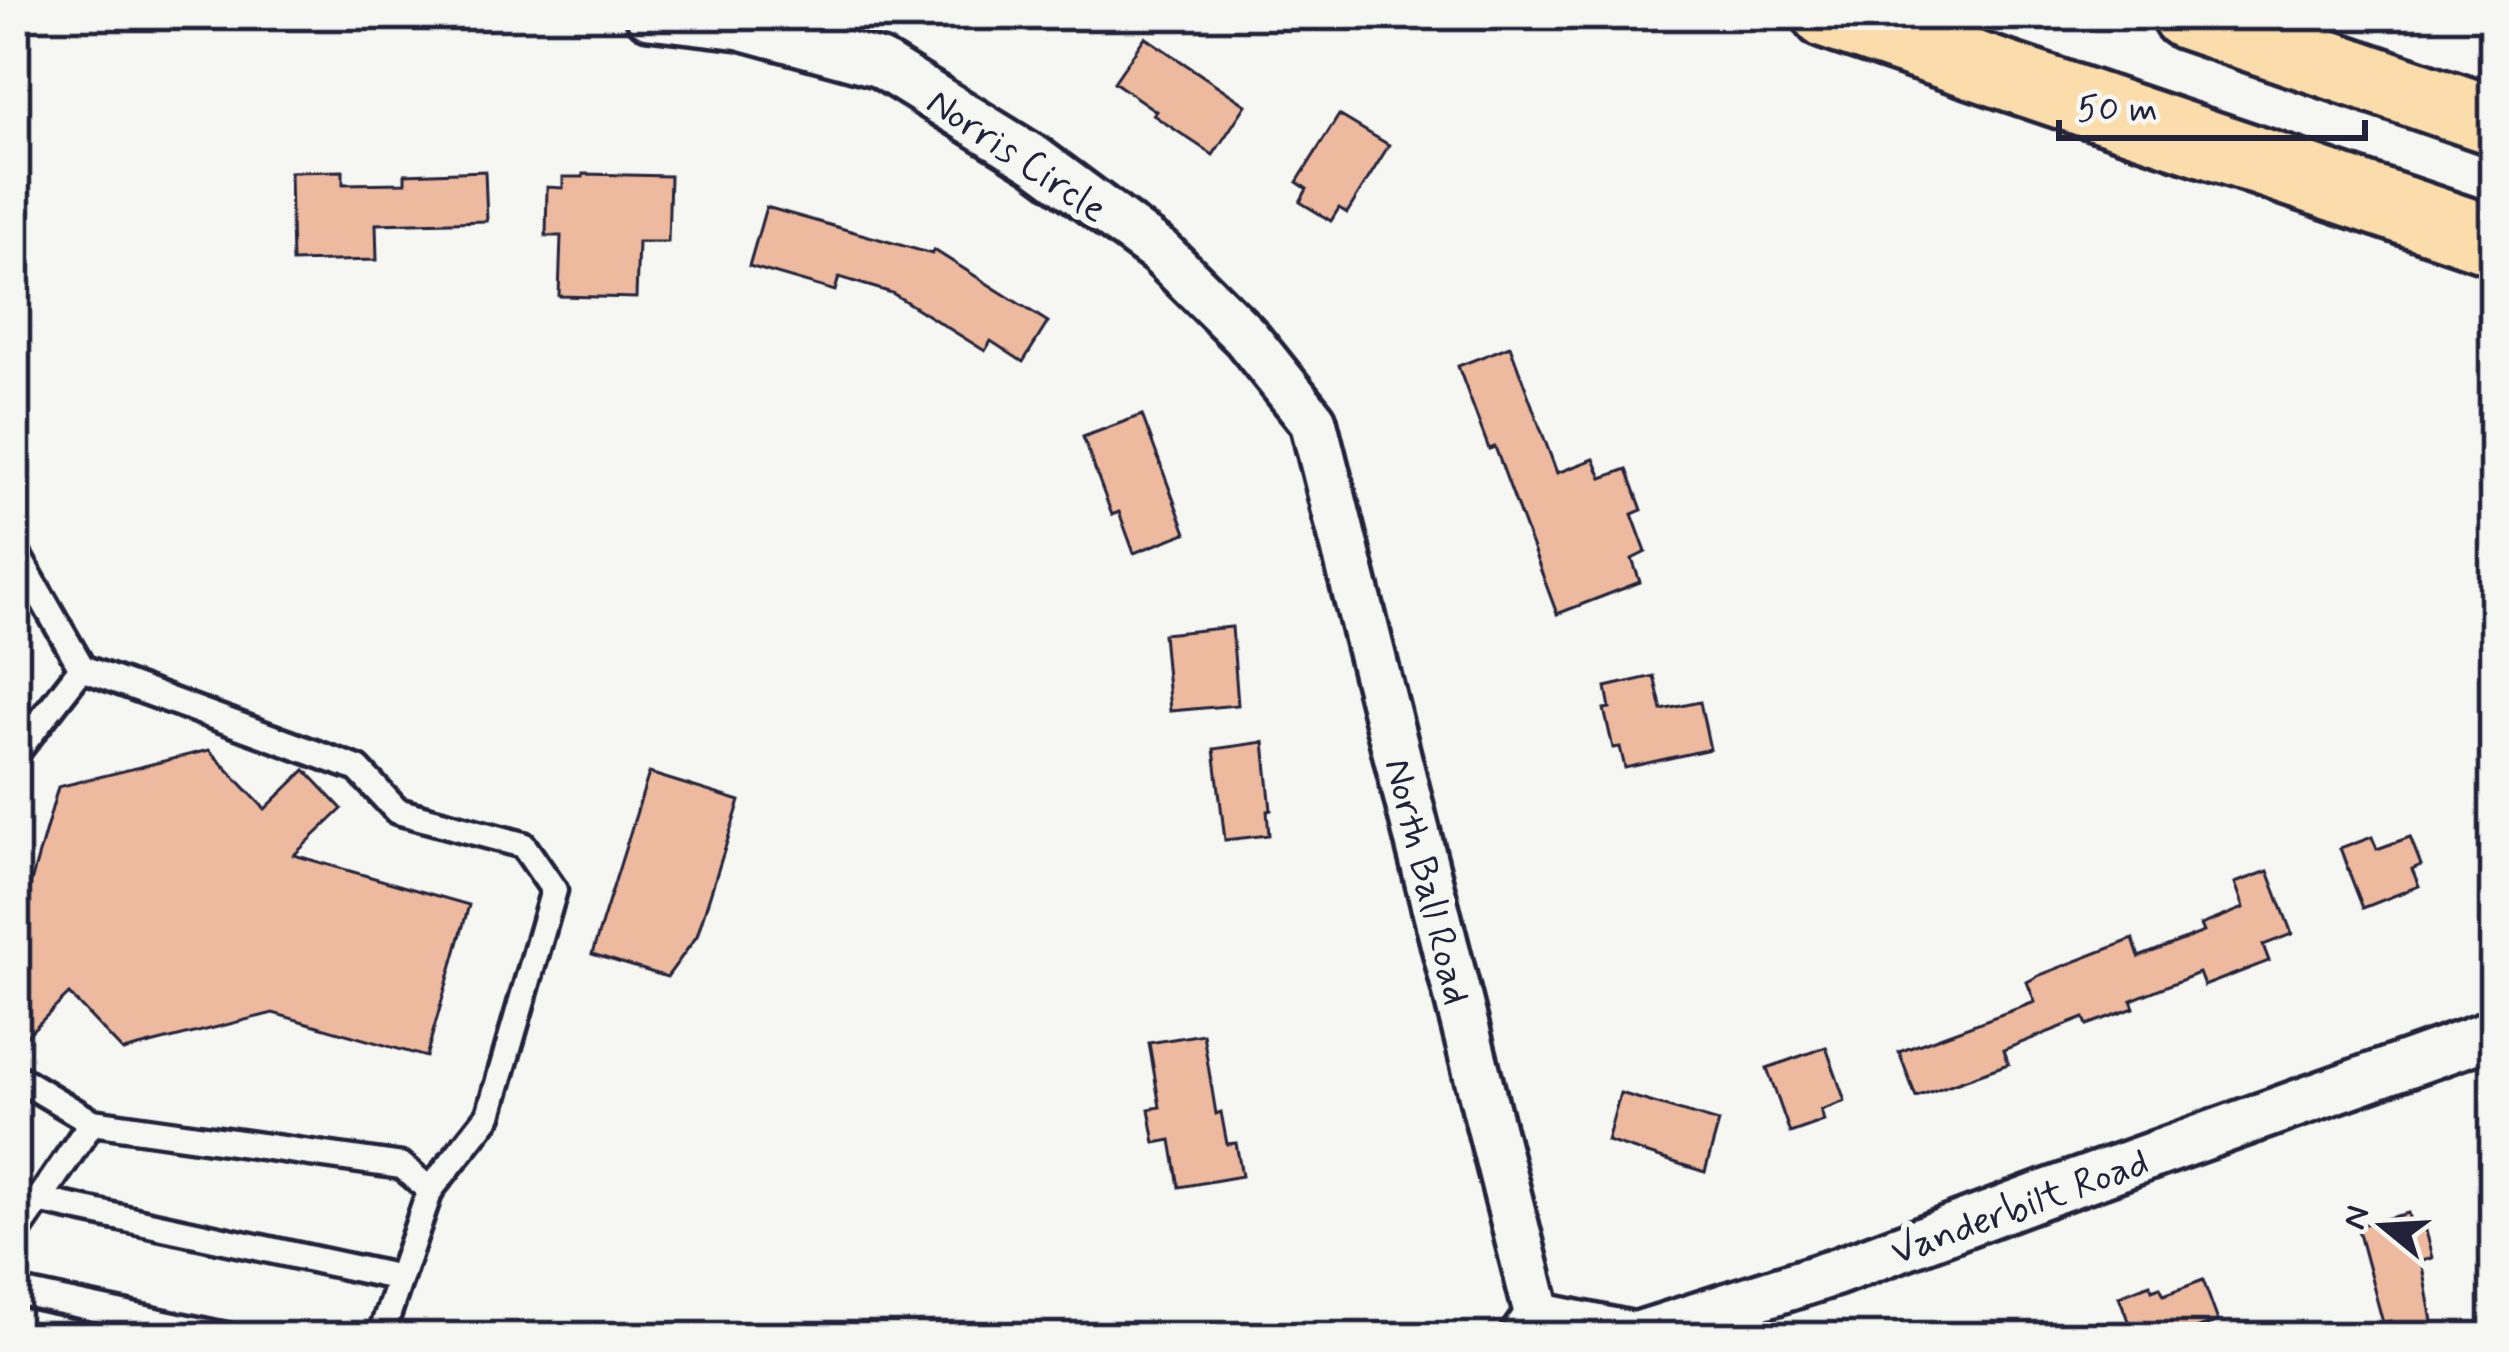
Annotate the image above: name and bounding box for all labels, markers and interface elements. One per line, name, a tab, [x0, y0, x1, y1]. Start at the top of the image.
scale bar	[2059, 66, 2365, 140]
street label: Norris Circle	[916, 78, 1116, 236]
text: 50 m	[2077, 87, 2158, 134]
street label: North Ball Road	[1370, 754, 1481, 1010]
street label: Vanderbilt Road	[1884, 1138, 2156, 1279]
north arrow	[2323, 1166, 2443, 1286]
text: N	[2333, 1200, 2382, 1235]

